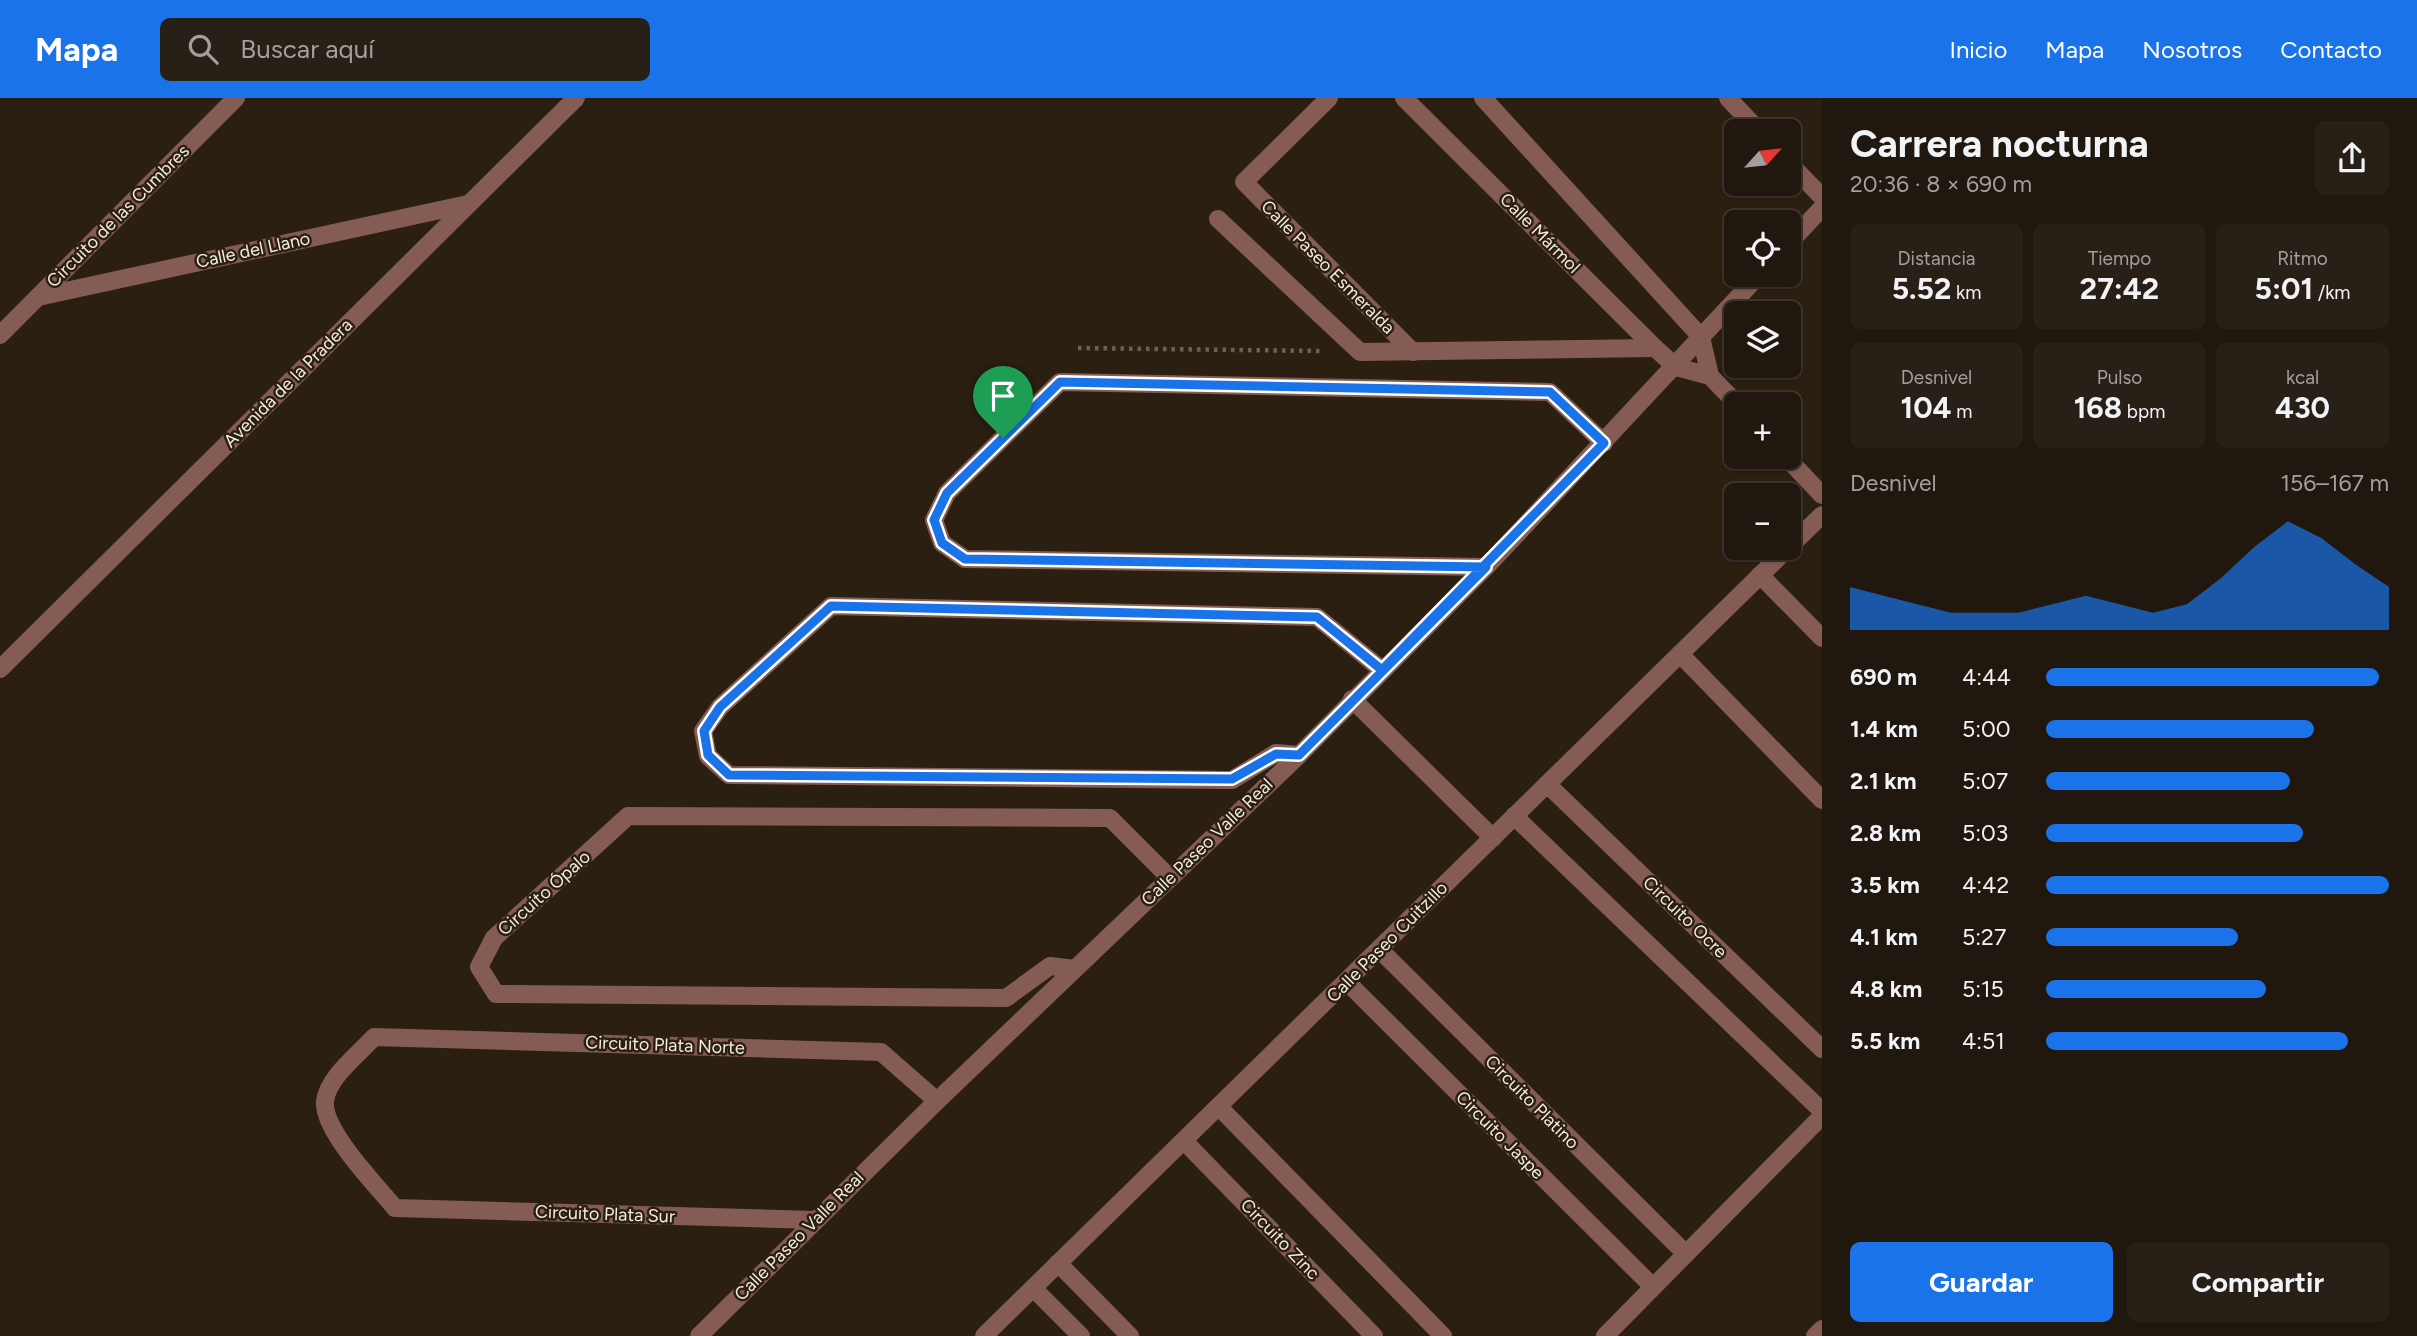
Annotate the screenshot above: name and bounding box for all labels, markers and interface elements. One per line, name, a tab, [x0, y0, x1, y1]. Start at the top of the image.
search box	[160, 18, 650, 81]
text: Mapa	[35, 30, 118, 69]
icon: search	[184, 30, 222, 68]
text: Buscar aquí	[240, 33, 374, 65]
text: Inicio	[1949, 35, 2007, 64]
text: Mapa	[2045, 35, 2104, 64]
text: Nosotros	[2142, 35, 2242, 64]
text: Contacto	[2280, 35, 2382, 64]
north arrow	[1724, 119, 1801, 196]
map controls	[1724, 119, 1801, 560]
text: Carrera nocturna	[1850, 121, 2149, 167]
button: share	[2315, 121, 2389, 195]
street label: Circuito de las Cumbres	[42, 140, 194, 292]
text: 20:36 · 8 × 690 m	[1850, 170, 2032, 198]
street label: Calle Mármol	[1495, 188, 1585, 278]
street label: Calle Paseo Esmeralda	[1257, 196, 1399, 338]
button: locate	[1724, 210, 1801, 287]
street label: Calle del Llano	[194, 227, 312, 273]
text: Distancia	[1897, 247, 1976, 270]
text: Tiempo	[2088, 247, 2151, 270]
text: Ritmo	[2277, 247, 2328, 270]
text: 5.52	[1892, 270, 1951, 307]
text: 27:42	[2080, 270, 2159, 307]
text: 5:01	[2254, 270, 2313, 307]
text: km	[1951, 281, 1981, 304]
text: /km	[2313, 281, 2351, 304]
button: layers	[1724, 301, 1801, 378]
street label: Avenida de la Pradera	[219, 314, 357, 452]
pin	[973, 366, 1033, 438]
text: Desnivel	[1901, 366, 1972, 389]
text: Pulso	[2097, 366, 2142, 389]
text: kcal	[2286, 366, 2319, 389]
icon: arrive	[984, 377, 1022, 415]
text: 104	[1901, 389, 1952, 426]
text: 168	[2074, 389, 2122, 426]
text: 430	[2275, 389, 2330, 426]
button: +	[1724, 392, 1801, 469]
text: m	[1952, 400, 1972, 423]
text: bpm	[2122, 400, 2165, 423]
text: Desnivel	[1850, 469, 1937, 497]
text: 156–167 m	[2280, 469, 2389, 497]
button: −	[1724, 483, 1801, 560]
text: 690 m	[1850, 663, 1917, 691]
text: 4:44	[1962, 663, 2011, 691]
text: 1.4 km	[1850, 715, 1918, 743]
text: 5:00	[1962, 715, 2011, 743]
text: 2.1 km	[1850, 767, 1917, 795]
text: 5:07	[1962, 767, 2008, 795]
street label: Calle Paseo Valle Real	[1137, 774, 1277, 910]
text: 2.8 km	[1850, 819, 1921, 847]
text: 5:03	[1962, 819, 2008, 847]
street label: Circuito Ópalo	[493, 846, 595, 940]
street label: Circuito Ocre	[1638, 871, 1732, 963]
text: 3.5 km	[1850, 871, 1920, 899]
text: 4:42	[1962, 871, 2009, 899]
street label: Calle Paseo Cuitzillo	[1322, 877, 1452, 1007]
text: 4.1 km	[1850, 923, 1918, 951]
text: 5:27	[1962, 923, 2006, 951]
text: 4.8 km	[1850, 975, 1922, 1003]
text: 5:15	[1962, 975, 2004, 1003]
text: 5.5 km	[1850, 1027, 1920, 1055]
text: 4:51	[1962, 1027, 2005, 1055]
street label: Circuito Plata Norte	[585, 1031, 745, 1059]
street label: Circuito Platino	[1480, 1050, 1584, 1154]
street label: Circuito Jaspe	[1451, 1086, 1549, 1184]
street label: Calle Paseo Valle Real	[730, 1167, 868, 1305]
street label: Circuito Zinc	[1236, 1194, 1324, 1284]
street label: Circuito Plata Sur	[535, 1201, 675, 1227]
button: Guardar	[1850, 1242, 2113, 1322]
button: Compartir	[2127, 1242, 2389, 1322]

